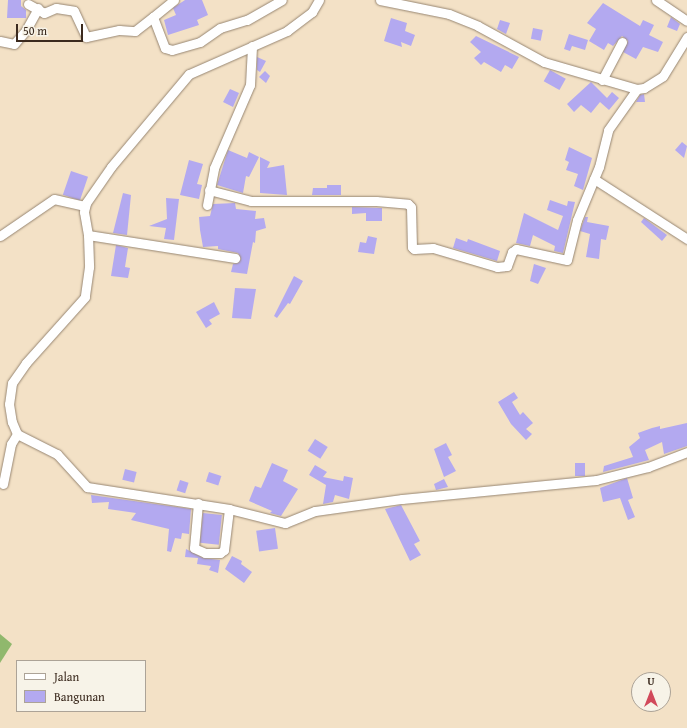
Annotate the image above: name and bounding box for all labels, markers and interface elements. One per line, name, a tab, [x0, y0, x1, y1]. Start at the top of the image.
scale bar	[18, 16, 85, 42]
text: 50 m	[23, 22, 47, 39]
legend	[16, 660, 146, 712]
text: Jalan	[54, 668, 79, 685]
north arrow	[631, 672, 671, 712]
text: U	[647, 673, 655, 689]
text: Bangunan	[54, 688, 105, 705]

